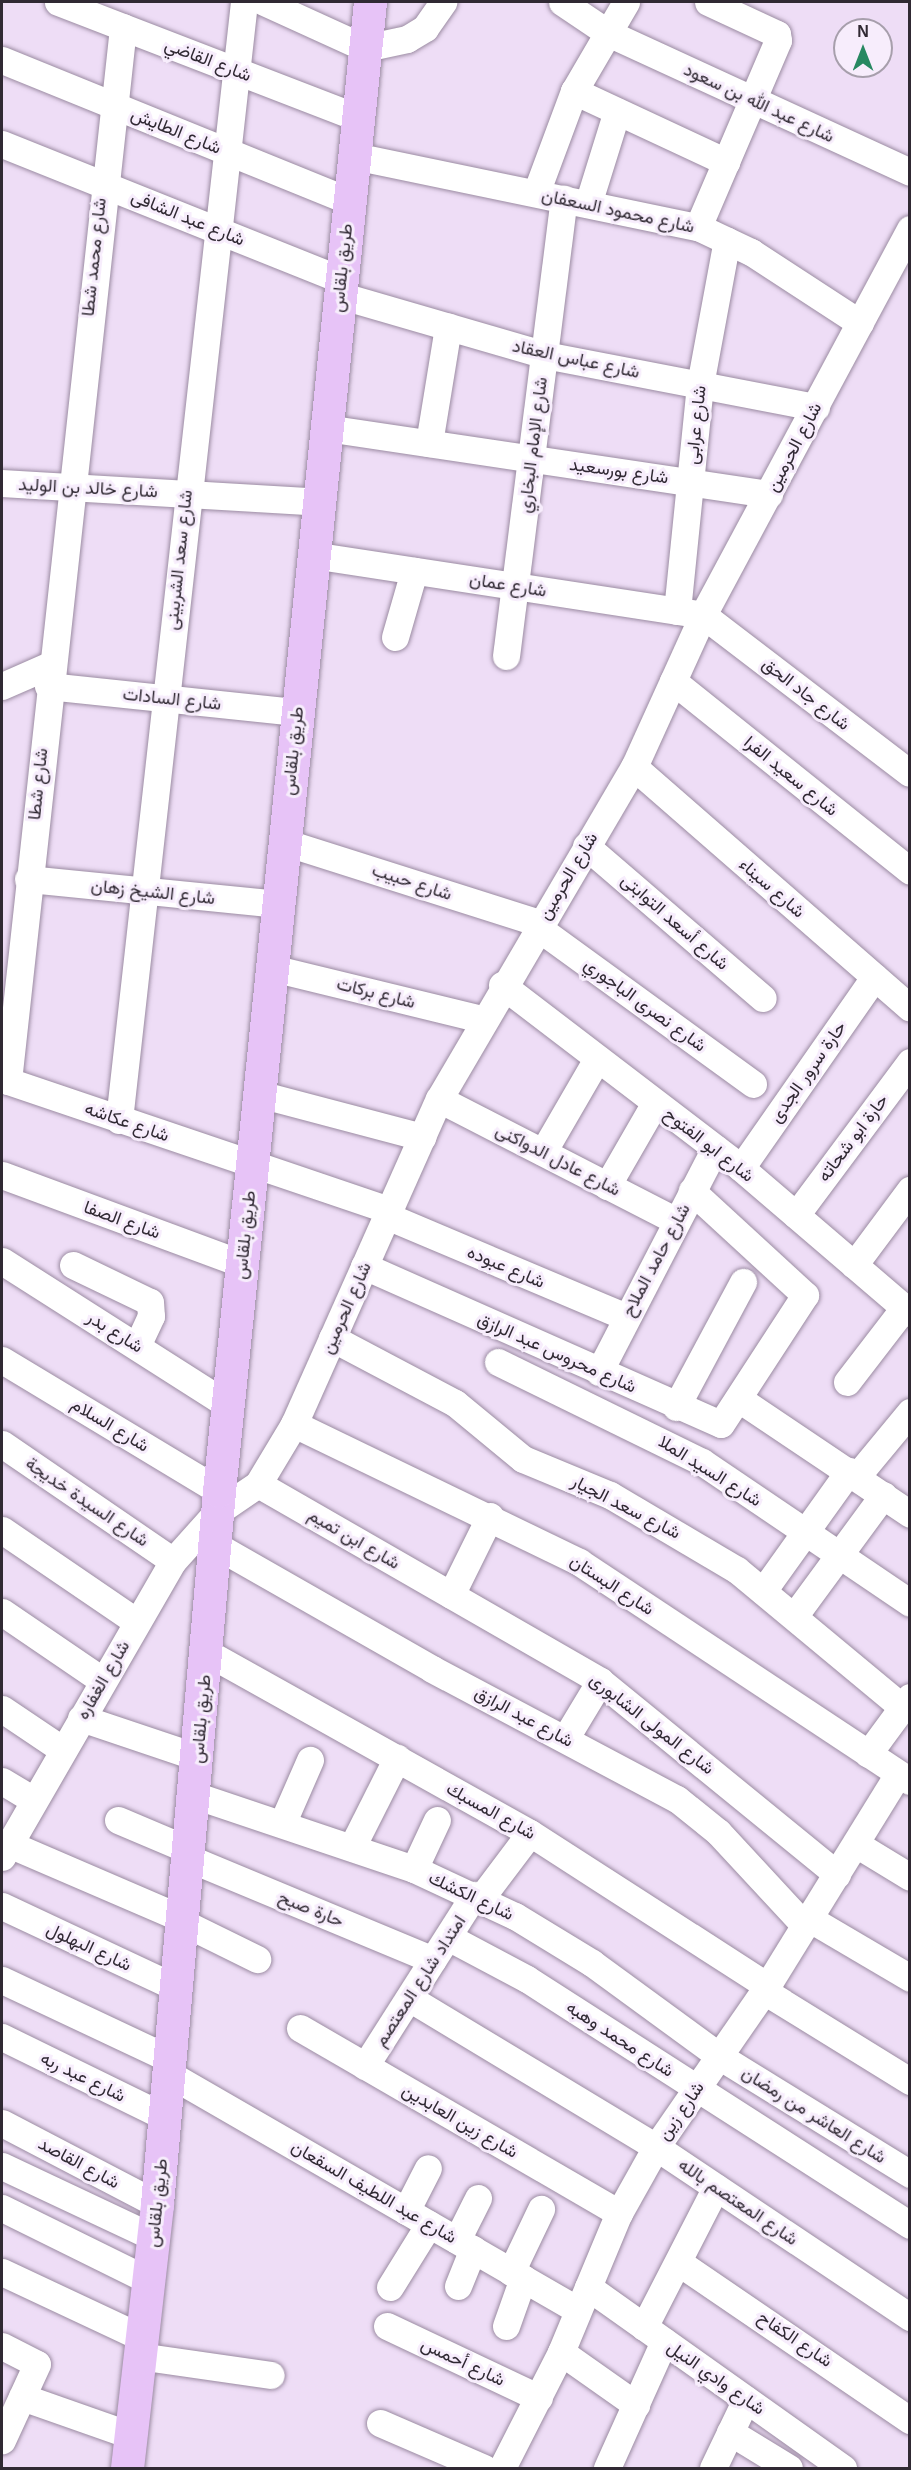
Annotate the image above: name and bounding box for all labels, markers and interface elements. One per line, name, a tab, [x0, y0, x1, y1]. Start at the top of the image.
north arrow	[833, 18, 893, 78]
text: N	[857, 23, 869, 40]
street label: شارع القاضي	[162, 34, 254, 86]
street label: شارع عبد الله بن سعود	[680, 59, 838, 147]
street label: شارع الطايش	[128, 103, 224, 159]
street label: شارع محمود السعفان	[540, 184, 696, 238]
street label: شارع عبد الشافى	[128, 185, 248, 251]
street label: شارع محمد شطا	[77, 197, 111, 317]
street label: طريق بلقاس	[327, 223, 357, 313]
street label: شارع عباس العقاد	[510, 335, 642, 383]
street label: شارع الإمام البخاري	[514, 376, 552, 514]
street label: شارع عرابى	[681, 385, 711, 465]
street label: شارع الحرمين	[761, 399, 827, 495]
street label: شارع بورسعيد	[568, 453, 670, 489]
street label: شارع خالد بن الوليد	[18, 474, 158, 502]
street label: شارع سعد الشربينى	[161, 489, 197, 631]
street label: شارع عمان	[468, 568, 548, 602]
street label: شارع جاد الحق	[758, 653, 854, 735]
street label: شارع السادات	[122, 683, 222, 715]
street label: طريق بلقاس	[278, 706, 308, 796]
street label: شارع سعيد الفرا	[740, 731, 842, 821]
street label: شارع شطا	[23, 747, 53, 821]
street label: شارع الحرمين	[533, 828, 603, 924]
street label: شارع سيناء	[735, 854, 809, 922]
street label: شارع حبيب	[369, 859, 455, 905]
street label: شارع أسعد التوابتى	[617, 869, 733, 975]
street label: شارع الشيخ زهان	[90, 875, 216, 909]
street label: شارع نصرى الباجوري	[580, 953, 710, 1057]
street label: شارع بركات	[334, 973, 418, 1013]
street label: حارة سرور الجدى	[765, 1017, 851, 1127]
street label: حارة ابو شحاته	[813, 1090, 893, 1186]
street label: شارع عكاشه	[82, 1097, 172, 1147]
street label: شارع ابو الفتوح	[660, 1103, 758, 1187]
street label: شارع عادل الدواكنى	[492, 1119, 624, 1201]
street label: طريق بلقاس	[230, 1190, 260, 1280]
street label: شارع الصفا	[81, 1196, 163, 1244]
street label: شارع حامد الملاح	[617, 1200, 695, 1320]
street label: شارع عبوده	[464, 1241, 548, 1293]
street label: شارع الحرمين	[316, 1259, 376, 1357]
street label: شارع بدر	[83, 1306, 147, 1358]
street label: شارع محروس عبد الرازق	[474, 1308, 640, 1398]
street label: شارع السلام	[67, 1393, 153, 1457]
street label: شارع السيد الملا	[655, 1431, 765, 1511]
street label: شارع السيدة خديجة	[21, 1453, 153, 1551]
street label: شارع سعد الجيار	[568, 1470, 684, 1544]
street label: شارع ابن تميم	[304, 1504, 404, 1574]
street label: شارع البستان	[566, 1550, 658, 1620]
street label: شارع الغفاره	[72, 1637, 134, 1723]
street label: شارع المولى الشابورى	[585, 1669, 719, 1779]
street label: طريق بلقاس	[186, 1674, 216, 1764]
street label: شارع عبد الرازق	[471, 1682, 577, 1752]
street label: شارع المسبك	[443, 1778, 539, 1844]
street label: شارع الكشك	[425, 1867, 517, 1925]
street label: حارة صبح	[275, 1886, 347, 1932]
street label: امتداد شارع المعتصم	[370, 1911, 470, 2051]
street label: شارع البهلول	[43, 1918, 135, 1976]
street label: شارع محمد وهبه	[562, 1996, 678, 2082]
street label: شارع عبد ربه	[37, 2047, 129, 2107]
street label: شارع العاشر من رمضان	[738, 2062, 890, 2168]
street label: شارع زين	[653, 2078, 709, 2144]
street label: شارع زين العابدين	[398, 2079, 522, 2163]
street label: شارع القاصد	[35, 2133, 123, 2193]
street label: شارع عبد اللطيف السقعان	[287, 2136, 461, 2248]
street label: شارع المعتصم بالله	[674, 2154, 802, 2250]
street label: طريق بلقاس	[142, 2158, 172, 2248]
street label: شارع الكفاح	[754, 2306, 836, 2372]
street label: شارع أحمس	[418, 2333, 508, 2391]
street label: شارع وادي النيل	[663, 2336, 769, 2420]

